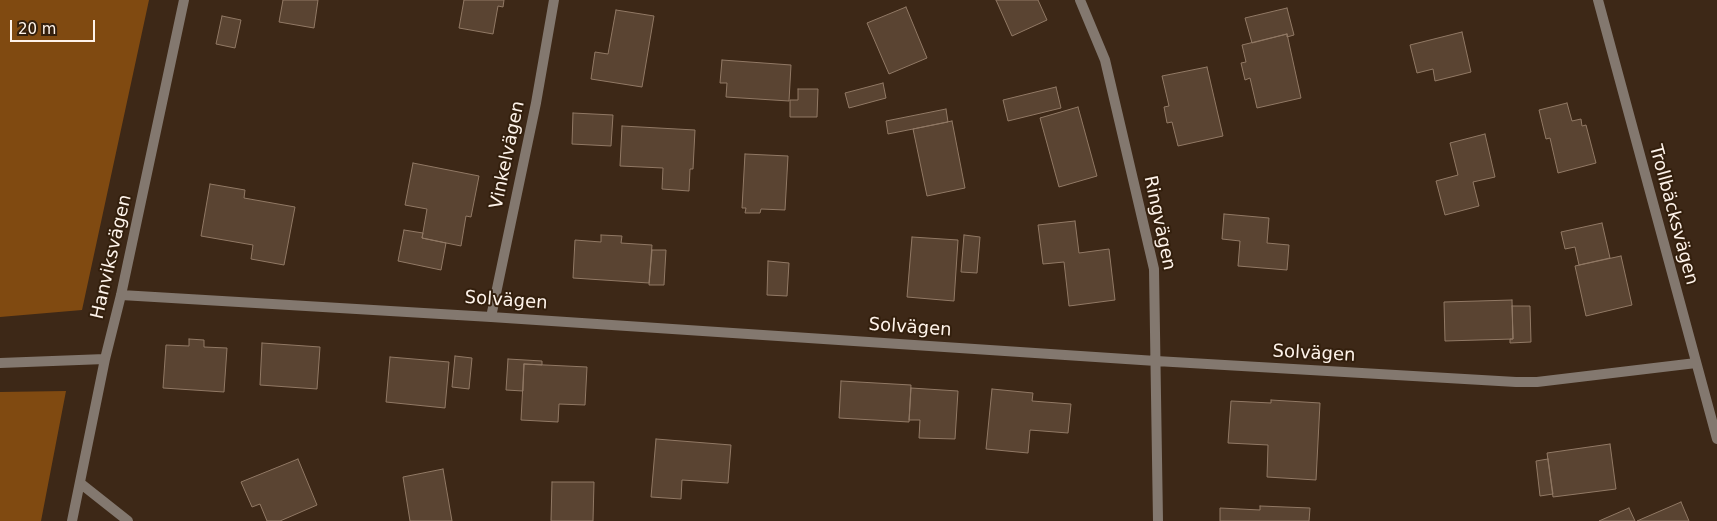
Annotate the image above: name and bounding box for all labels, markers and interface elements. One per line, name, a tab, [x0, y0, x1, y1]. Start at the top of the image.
scale bar	[12, 10, 98, 42]
text: 20 m	[18, 20, 56, 38]
street label: Vinkelvägen	[486, 99, 530, 211]
street label: Trollbäcksvägen	[1644, 143, 1702, 287]
street label: Ringvägen	[1138, 174, 1180, 272]
street label: Hanviksvägen	[87, 193, 137, 321]
street label: Solvägen	[464, 287, 548, 315]
street label: Solvägen	[868, 314, 952, 342]
street label: Solvägen	[1272, 341, 1356, 367]

